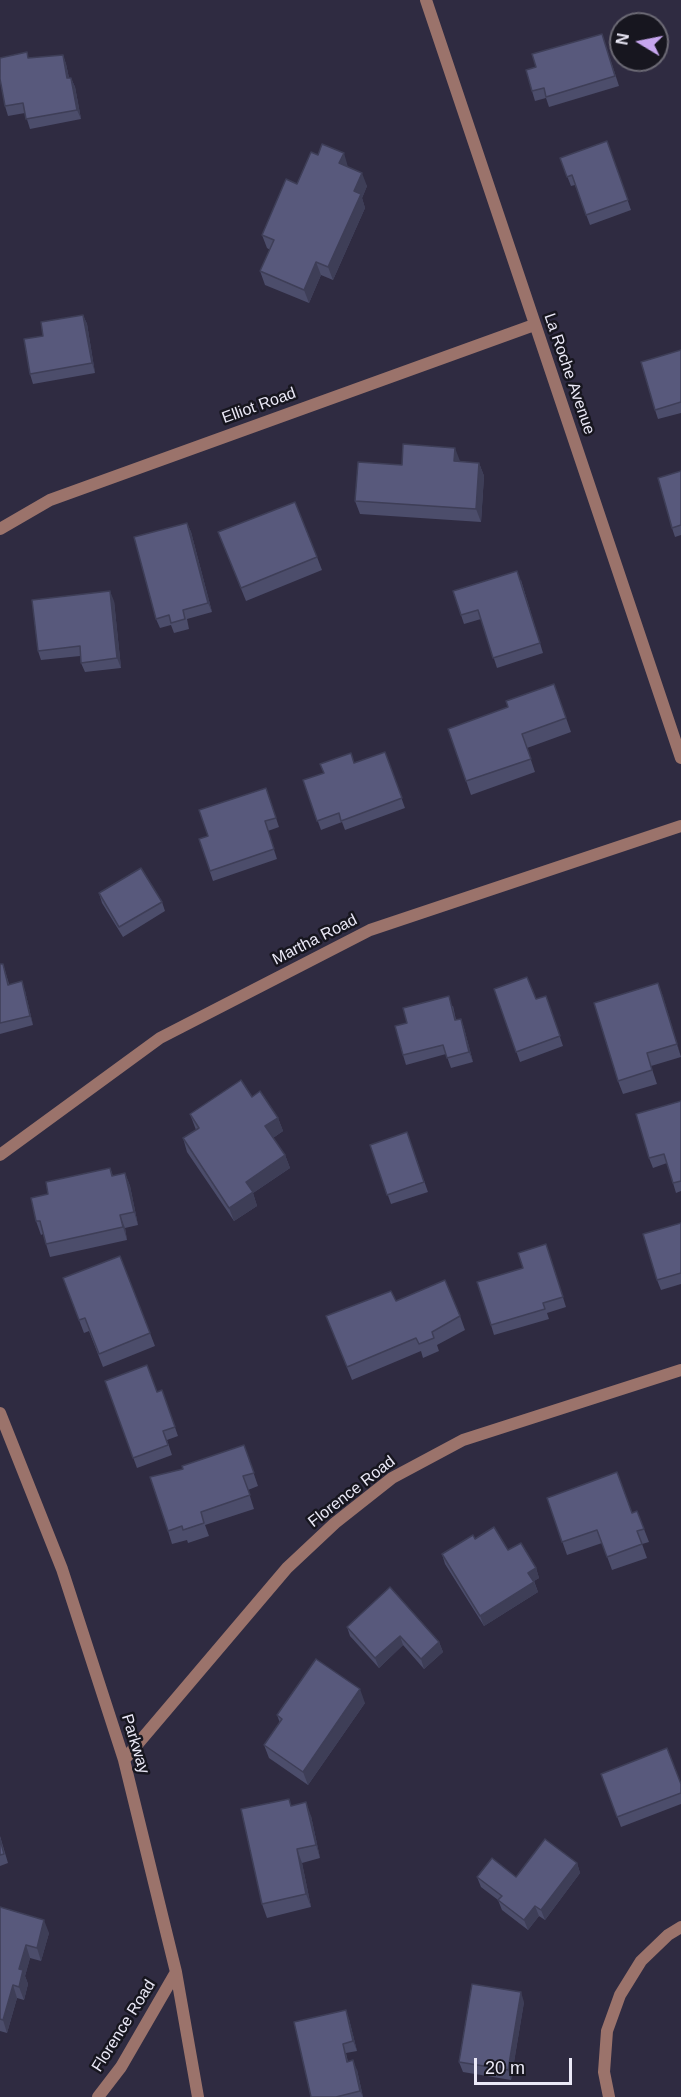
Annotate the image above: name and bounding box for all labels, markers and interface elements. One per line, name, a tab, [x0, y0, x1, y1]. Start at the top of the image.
north arrow	[609, 12, 669, 72]
text: N	[613, 32, 632, 46]
street label: La Roche Avenue	[539, 311, 599, 437]
street label: Elliot Road	[219, 384, 299, 428]
street label: Martha Road	[269, 910, 361, 970]
street label: Florence Road	[305, 1452, 399, 1532]
street label: Parkway	[117, 1712, 153, 1776]
street label: Florence Road	[88, 1976, 160, 2076]
scale bar	[477, 2046, 574, 2084]
text: 20 m	[485, 2058, 525, 2078]

